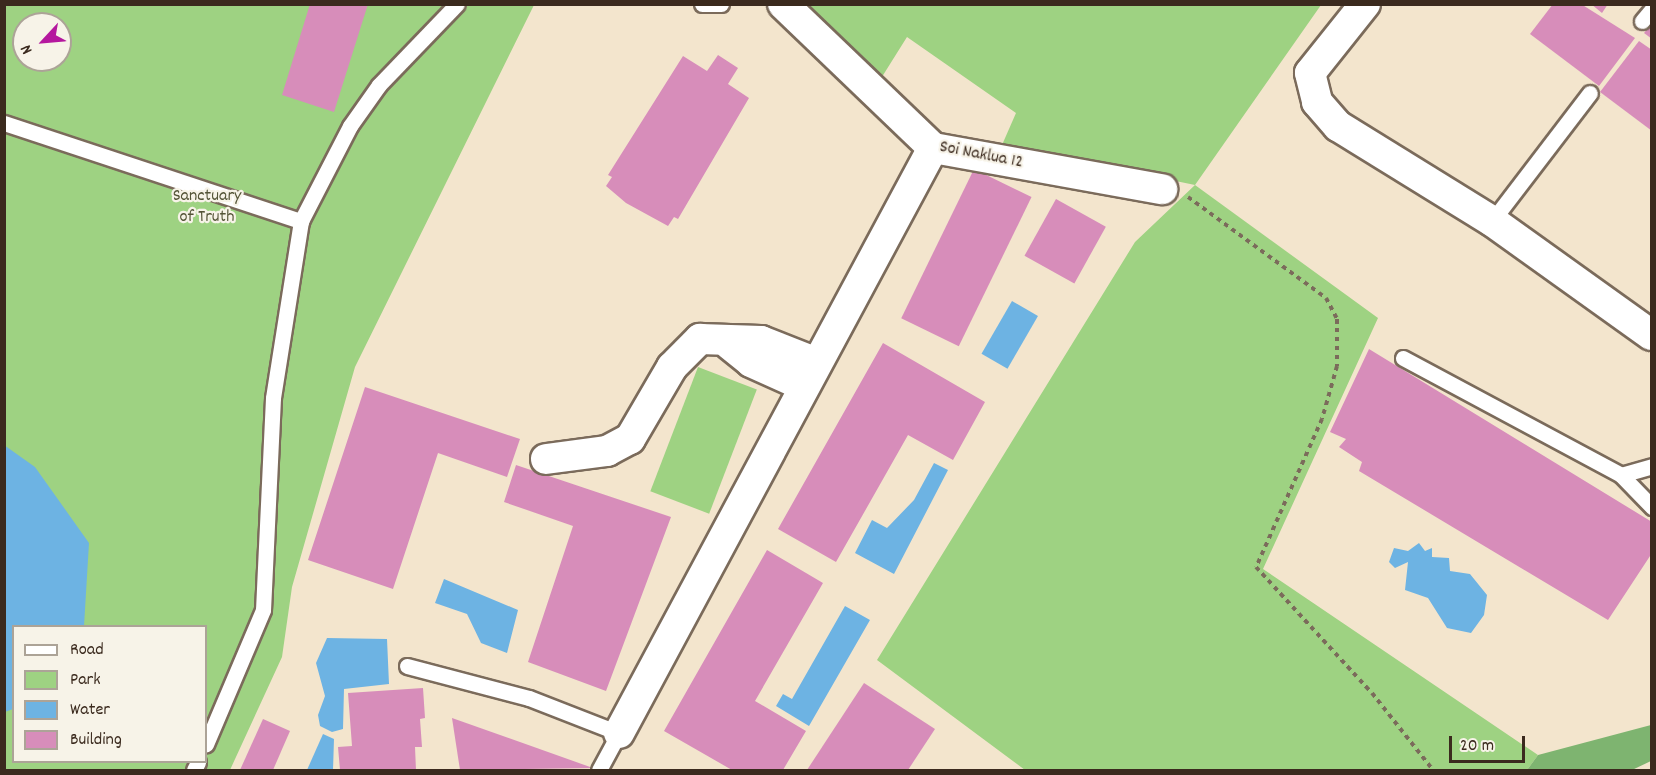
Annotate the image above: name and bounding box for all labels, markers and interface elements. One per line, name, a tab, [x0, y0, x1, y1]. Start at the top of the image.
north arrow	[12, 12, 72, 72]
text: N	[15, 41, 39, 58]
street label: Soi Naklua 12	[937, 137, 1025, 175]
park label: Sanctuary of Truth	[173, 187, 241, 230]
legend	[12, 625, 207, 763]
text: Road	[70, 638, 104, 663]
text: Park	[70, 668, 101, 693]
text: Water	[70, 698, 110, 723]
scale bar	[1452, 724, 1528, 762]
text: Building	[70, 728, 122, 753]
text: 20 m	[1460, 734, 1494, 759]

